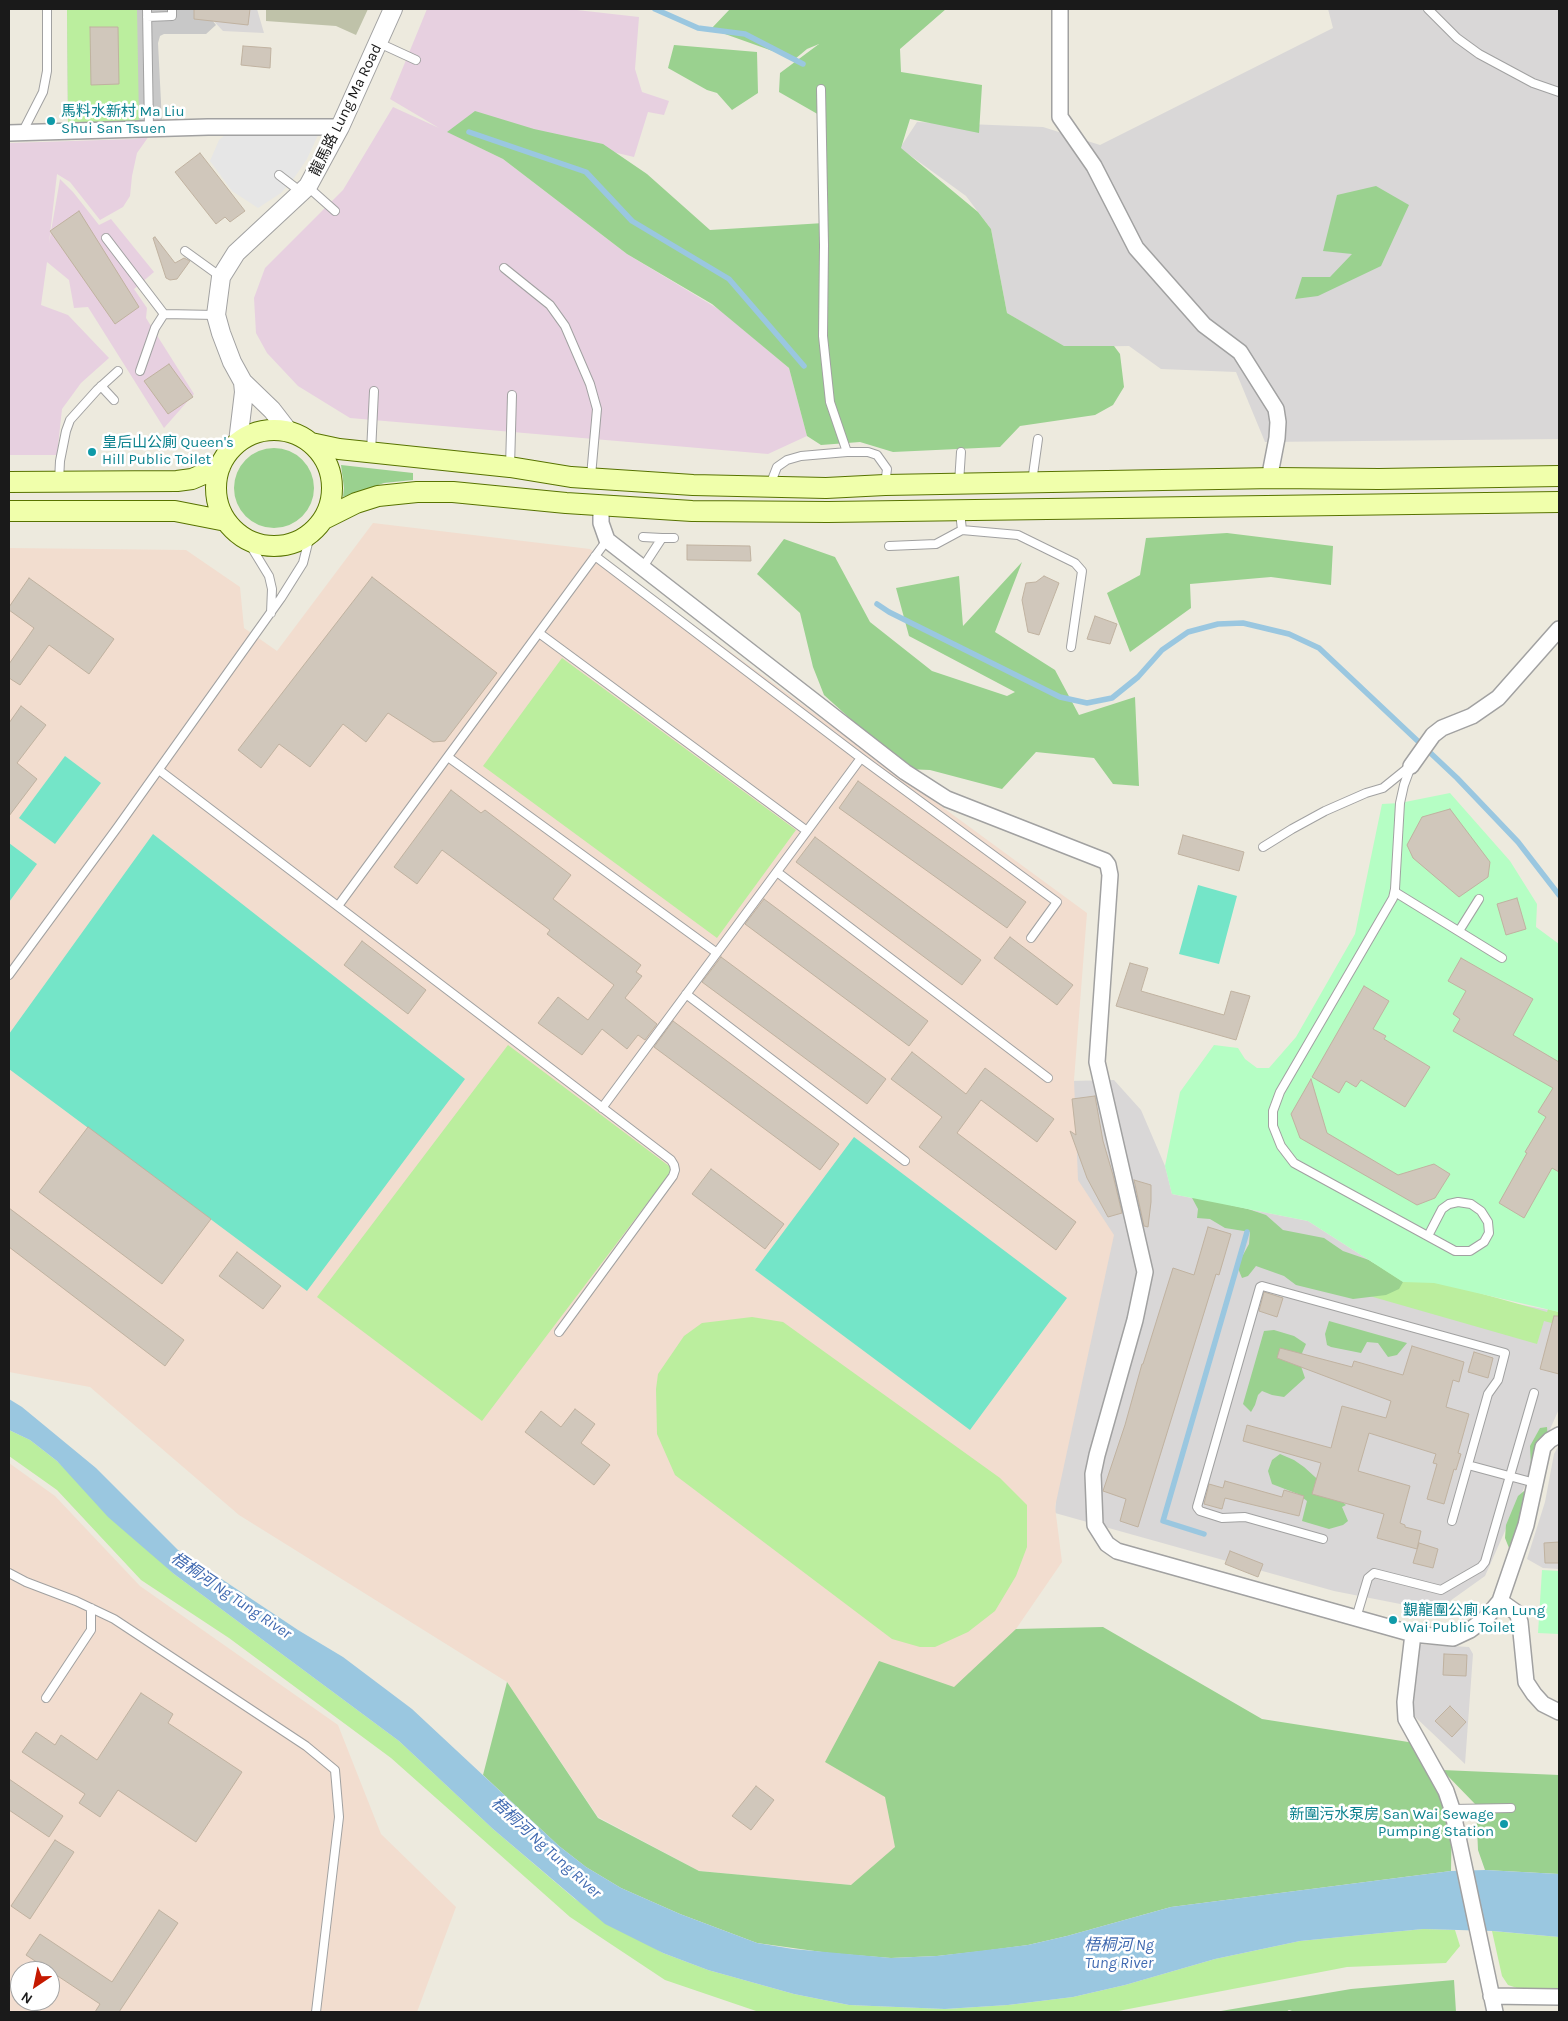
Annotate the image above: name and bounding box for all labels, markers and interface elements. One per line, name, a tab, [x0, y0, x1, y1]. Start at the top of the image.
street label: 龍馬路 Lung Ma Road	[306, 41, 386, 179]
place label: 馬料水新村 Ma Liu Shui San Tsuen	[61, 103, 185, 138]
marker: 馬料水新村 Ma Liu Shui San Tsuen	[45, 115, 57, 127]
place label: 皇后山公廁 Queen's Hill Public Toilet	[102, 434, 234, 469]
marker: 皇后山公廁 Queen's Hill Public Toilet	[86, 446, 98, 458]
water label: 梧桐河 Ng Tung River	[167, 1549, 295, 1643]
place label: 覲龍圍公廁 Kan Lung Wai Public Toilet	[1403, 1602, 1545, 1637]
marker: 覲龍圍公廁 Kan Lung Wai Public Toilet	[1387, 1614, 1399, 1626]
water label: 梧桐河 Ng Tung River	[487, 1794, 605, 1902]
place label: 新圍污水泵房 San Wai Sewage Pumping Station	[1289, 1806, 1494, 1841]
marker: 新圍污水泵房 San Wai Sewage Pumping Station	[1498, 1818, 1510, 1830]
water label: 梧桐河 Ng Tung River	[1084, 1935, 1154, 1973]
north arrow	[10, 1961, 60, 2011]
text: N	[18, 1988, 36, 2008]

